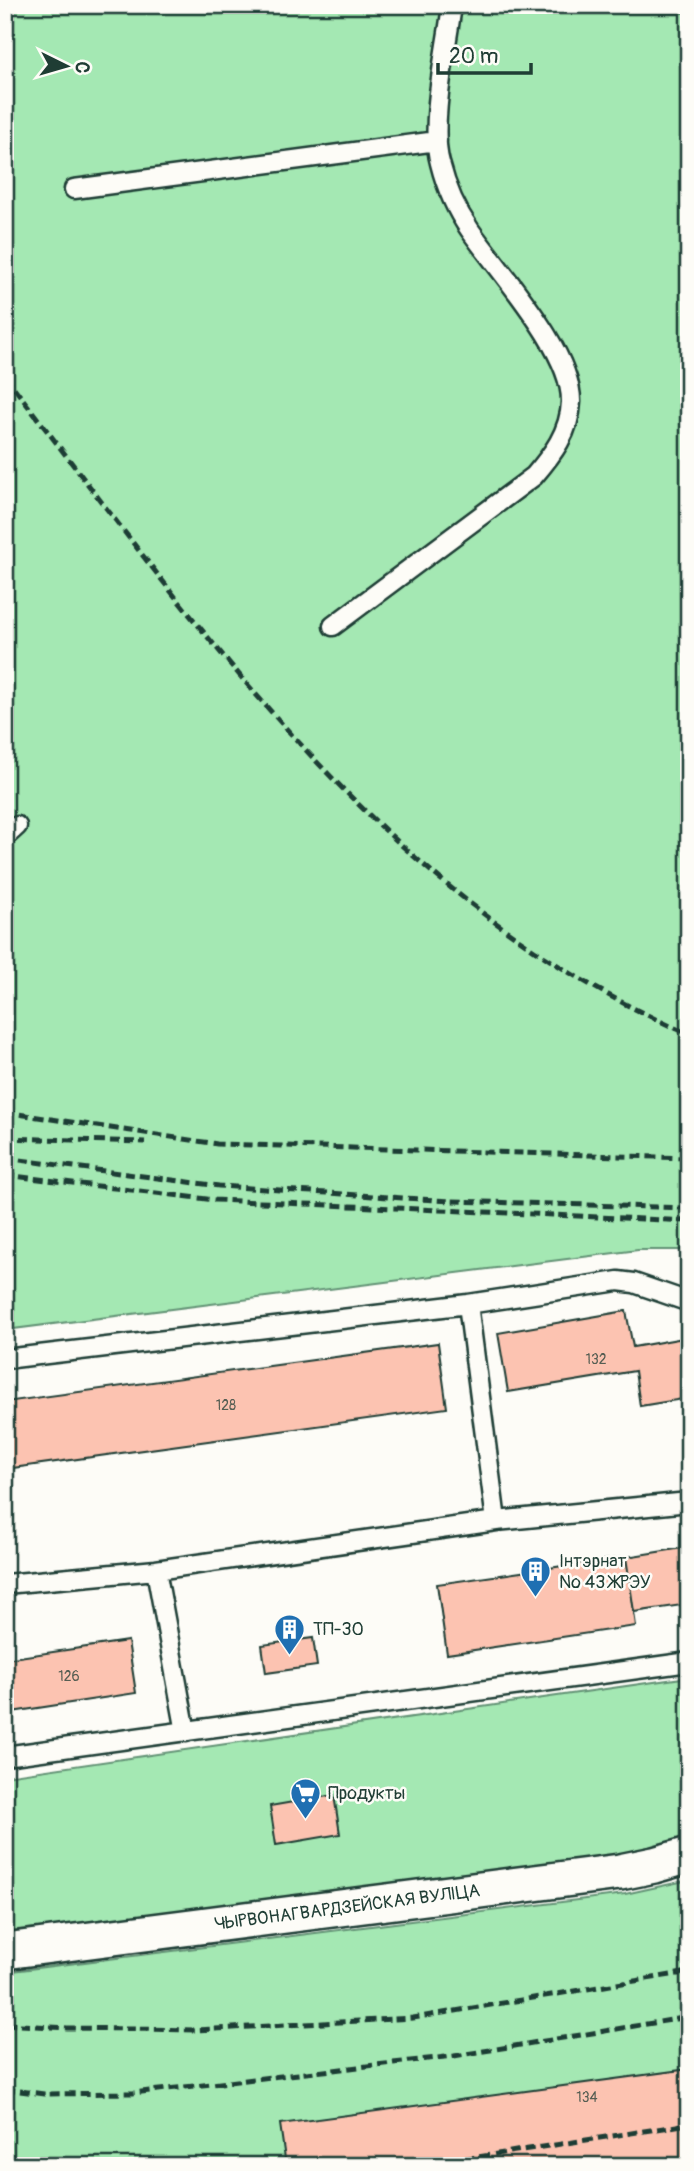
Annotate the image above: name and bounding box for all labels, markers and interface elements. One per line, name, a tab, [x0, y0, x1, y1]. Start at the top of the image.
north arrow	[32, 32, 102, 102]
scale bar	[438, 32, 531, 76]
text: 20 m	[449, 43, 498, 70]
text: С	[69, 61, 94, 75]
house number: 132	[585, 1351, 607, 1368]
house number: 128	[216, 1397, 236, 1414]
place label: Інтэрнат № 43 ЖРЭУ	[559, 1550, 651, 1594]
building icon: Інтэрнат № 43 ЖРЭУ	[519, 1554, 553, 1598]
building icon: ТП-30	[273, 1612, 307, 1656]
place label: ТП-30	[313, 1618, 364, 1641]
house number: 126	[58, 1668, 80, 1685]
supermarket icon: Продукты	[288, 1776, 322, 1820]
place label: Продукты	[328, 1782, 405, 1805]
street label: ЧЫРВОНАГВАРДЗЕЙСКАЯ ВУЛІЦА	[213, 1879, 482, 1935]
house number: 134	[576, 2089, 598, 2106]

